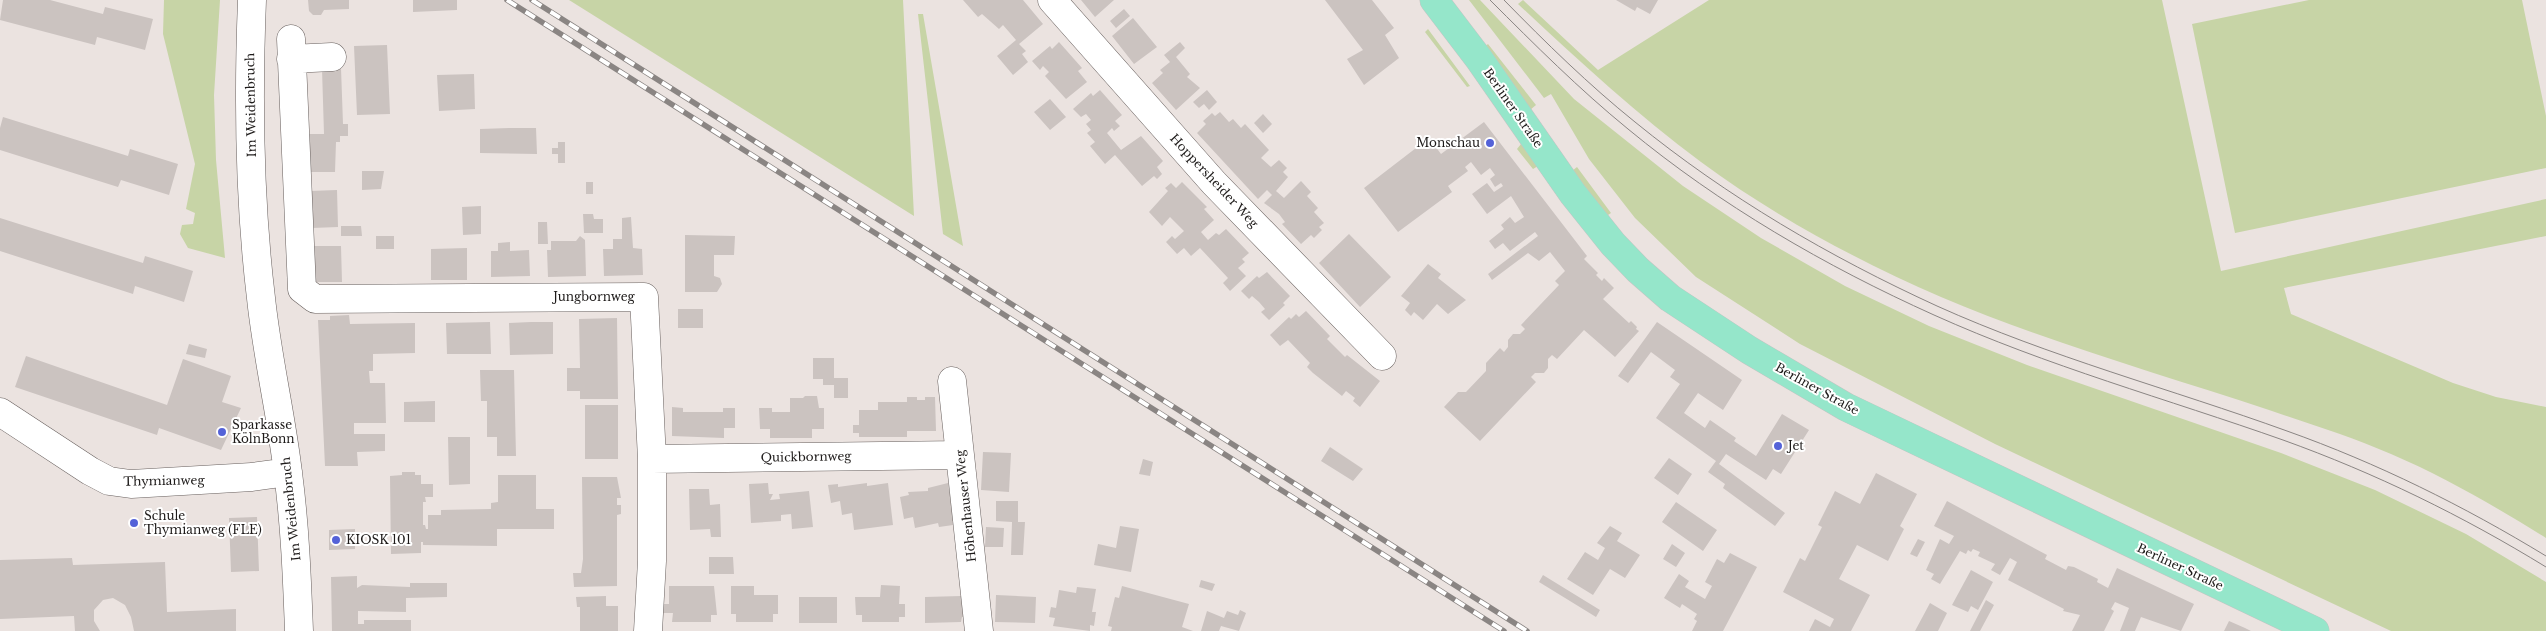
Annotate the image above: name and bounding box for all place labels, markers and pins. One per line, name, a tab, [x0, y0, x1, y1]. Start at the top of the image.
place label: Monschau	[1416, 135, 1480, 150]
marker: Monschau	[1484, 137, 1496, 149]
place label: Sparkasse KölnBonn	[232, 417, 295, 446]
marker: Sparkasse KölnBonn	[216, 426, 228, 438]
place label: Jet	[1786, 438, 1804, 453]
marker: Jet	[1772, 440, 1784, 452]
place label: Schule Thymianweg (FLE)	[144, 508, 262, 537]
marker: Schule Thymianweg (FLE)	[128, 517, 140, 529]
place label: KIOSK 101	[346, 532, 411, 547]
marker: KIOSK 101	[330, 534, 342, 546]

